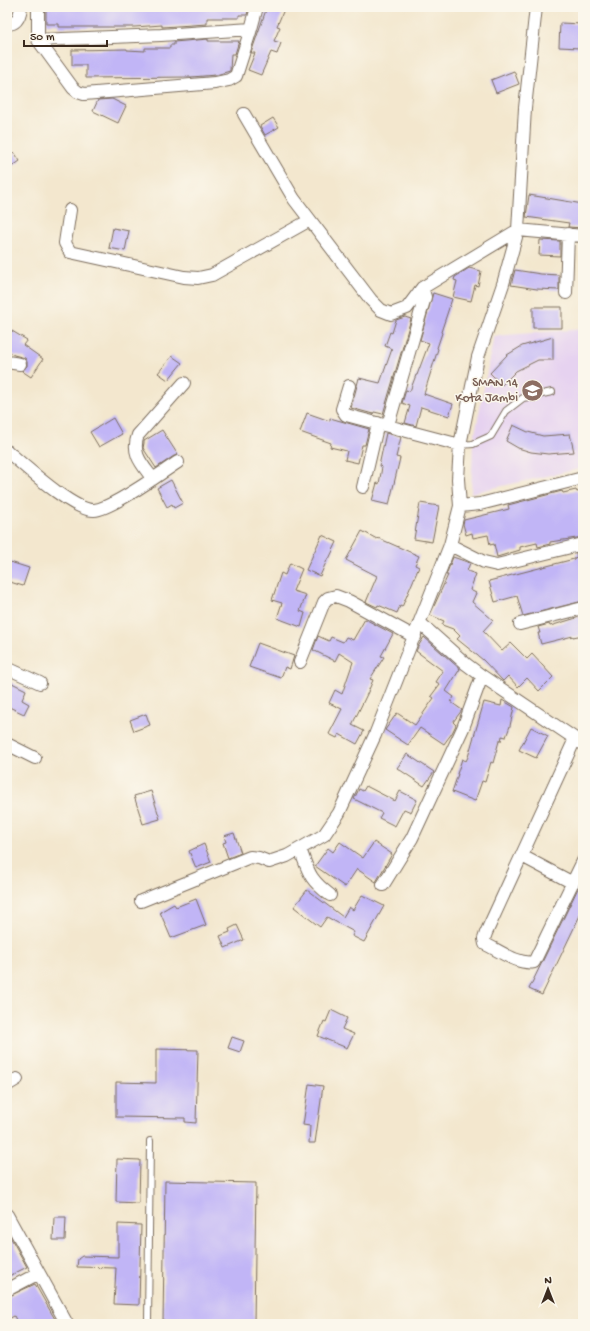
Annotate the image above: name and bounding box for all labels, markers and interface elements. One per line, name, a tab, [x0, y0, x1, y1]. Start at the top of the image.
scale bar	[24, 22, 107, 48]
text: 50 m	[30, 31, 55, 45]
place label: SMAN 14 Kota Jambi	[455, 376, 518, 406]
school or university icon: SMAN 14 Kota Jambi	[520, 377, 546, 403]
north arrow	[528, 1269, 568, 1309]
text: N	[544, 1275, 552, 1287]

